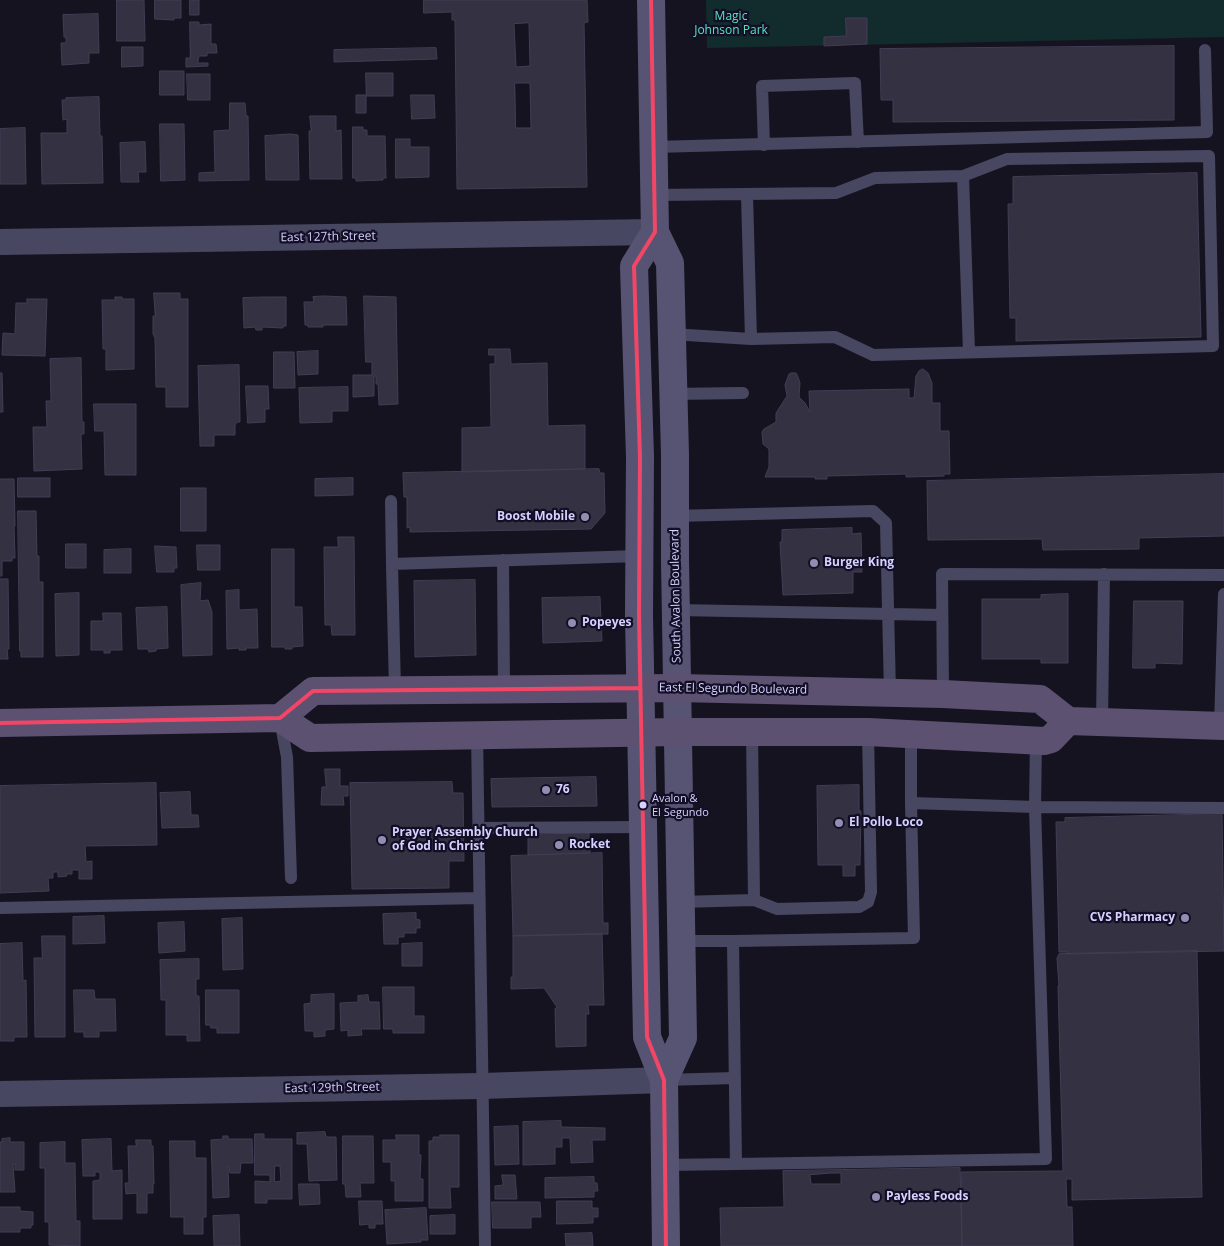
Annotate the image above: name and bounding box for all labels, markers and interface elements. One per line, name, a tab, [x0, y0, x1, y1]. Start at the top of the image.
park label: Magic Johnson Park	[694, 10, 768, 38]
street label: East 127th Street	[280, 229, 376, 245]
place label: Boost Mobile	[497, 510, 575, 524]
marker: Boost Mobile	[579, 511, 591, 523]
street label: South Avalon Boulevard	[668, 529, 684, 663]
place label: Burger King	[824, 556, 894, 570]
marker: Burger King	[808, 557, 820, 569]
place label: Popeyes	[582, 616, 632, 630]
marker: Popeyes	[566, 617, 578, 629]
street label: East El Segundo Boulevard	[659, 681, 807, 697]
place label: 76	[556, 783, 570, 797]
marker: 76	[540, 784, 552, 796]
place label: Avalon & El Segundo	[652, 792, 709, 818]
marker: Avalon & El Segundo	[638, 800, 648, 810]
place label: El Pollo Loco	[849, 816, 923, 830]
marker: El Pollo Loco	[833, 817, 845, 829]
place label: Prayer Assembly Church of God in Christ	[392, 826, 538, 854]
marker: Prayer Assembly Church of God in Christ	[376, 834, 388, 846]
place label: Rocket	[569, 838, 610, 852]
marker: Rocket	[553, 839, 565, 851]
place label: CVS Pharmacy	[1090, 911, 1175, 925]
marker: CVS Pharmacy	[1179, 912, 1191, 924]
street label: East 129th Street	[284, 1080, 380, 1096]
place label: Payless Foods	[886, 1190, 968, 1204]
marker: Payless Foods	[870, 1191, 882, 1203]

